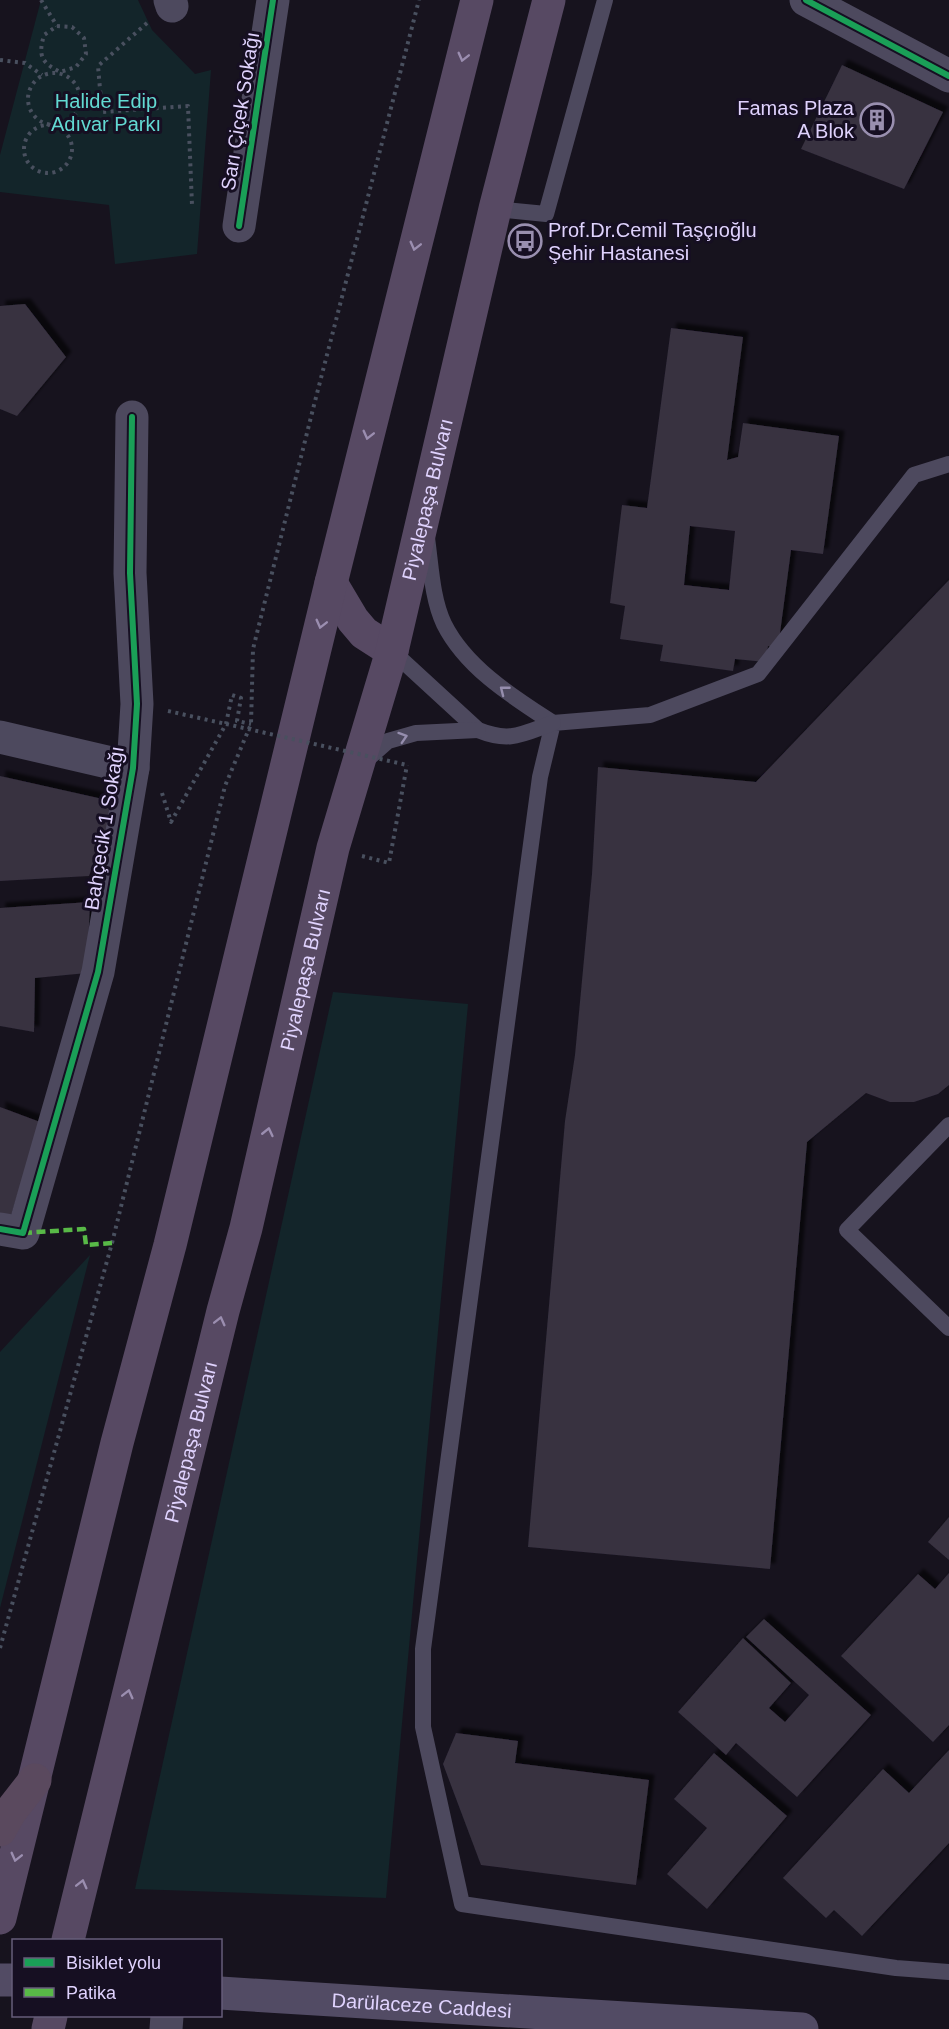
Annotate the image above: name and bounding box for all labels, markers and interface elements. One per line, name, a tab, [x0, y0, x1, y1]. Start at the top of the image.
street label: Sarı Çiçek Sokağı	[217, 30, 263, 192]
one-way arrow	[457, 52, 470, 62]
park label: Halide Edip Adıvar Parkı	[51, 90, 161, 135]
place label: Famas Plaza A Blok	[737, 97, 855, 142]
building icon: Famas Plaza A Blok	[859, 102, 895, 138]
place label: Prof.Dr.Cemil Taşçıoğlu Şehir Hastanesi	[548, 219, 757, 264]
bus stop icon: Prof.Dr.Cemil Taşçıoğlu Şehir Hastanesi	[507, 223, 543, 259]
one-way arrow	[410, 241, 423, 251]
street label: Piyalepaşa Bulvarı	[398, 416, 457, 583]
one-way arrow	[363, 430, 376, 440]
one-way arrow	[316, 619, 329, 629]
one-way arrow	[500, 686, 511, 697]
one-way arrow	[397, 731, 408, 744]
street label: Bahçecik 1 Sokağı	[80, 744, 128, 912]
street label: Piyalepaşa Bulvarı	[276, 886, 334, 1053]
one-way arrow	[261, 1128, 274, 1138]
one-way arrow	[213, 1317, 226, 1327]
street label: Piyalepaşa Bulvarı	[160, 1359, 221, 1525]
one-way arrow	[121, 1689, 134, 1699]
one-way arrow	[11, 1852, 24, 1862]
one-way arrow	[74, 1879, 87, 1889]
legend	[12, 1939, 222, 2017]
text: Bisiklet yolu	[66, 1953, 161, 1973]
text: Patika	[66, 1983, 117, 2003]
street label: Darülaceze Caddesi	[331, 1989, 512, 2022]

